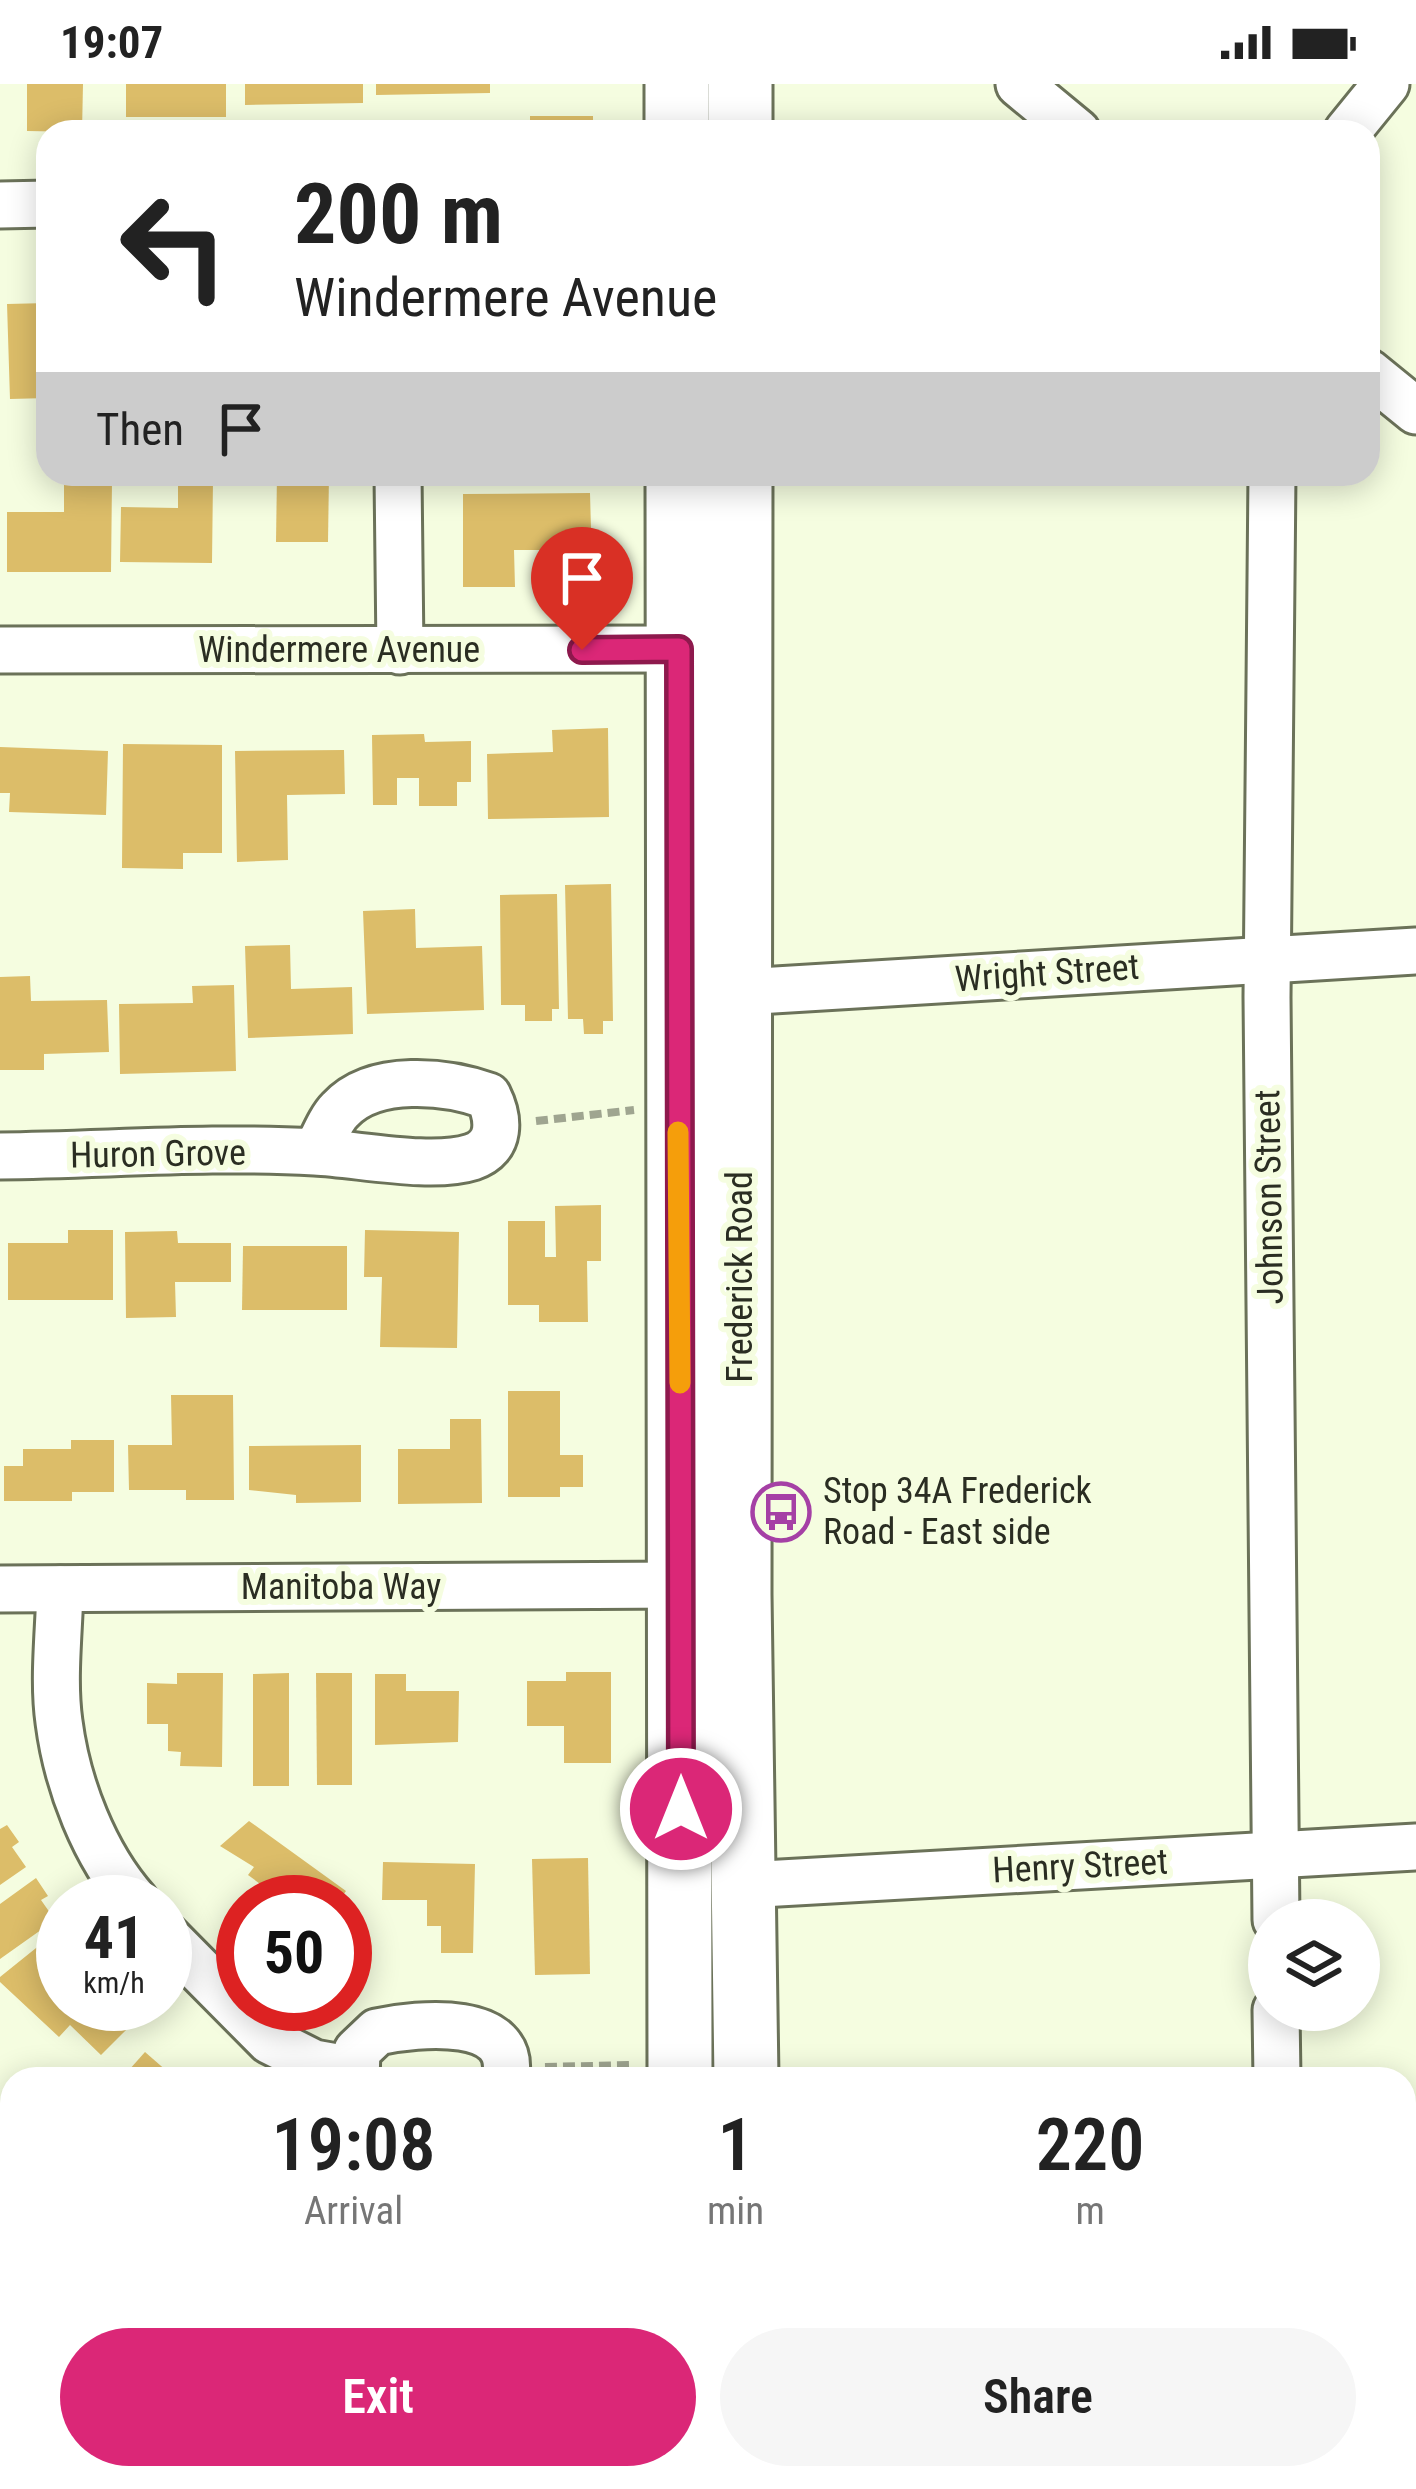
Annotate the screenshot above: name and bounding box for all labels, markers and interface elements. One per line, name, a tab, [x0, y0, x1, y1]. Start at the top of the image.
text: 19:07	[60, 16, 163, 69]
text: 200 m	[294, 165, 503, 264]
icon: left	[96, 168, 252, 324]
text: Windermere Avenue	[294, 266, 717, 329]
icon: arrive	[208, 396, 274, 462]
text: Then	[96, 403, 184, 456]
pin	[531, 527, 633, 650]
icon: arrive	[549, 545, 615, 611]
street label: Windermere Avenue	[198, 629, 480, 671]
street label: Wright Street	[953, 946, 1141, 1000]
street label: Johnson Street	[1246, 1089, 1292, 1305]
street label: Huron Grove	[70, 1131, 246, 1177]
street label: Frederick Road	[719, 1171, 761, 1383]
place label: Stop 34A Frederick Road - East side	[823, 1470, 1092, 1553]
bus stop icon: Stop 34A Frederick Road - East side	[750, 1481, 812, 1543]
street label: Manitoba Way	[241, 1566, 441, 1608]
position arrow	[618, 1746, 744, 1872]
street label: Henry Street	[991, 1840, 1169, 1892]
speed limit sign: 50	[216, 1875, 372, 2031]
map controls	[1248, 1899, 1380, 2031]
button: layers	[1248, 1899, 1380, 2031]
text: 41	[84, 1902, 144, 1973]
text: km/h	[83, 1965, 145, 2000]
text: 19:08	[272, 2103, 435, 2188]
text: 1	[718, 2103, 754, 2188]
text: 220	[1036, 2103, 1144, 2188]
text: Arrival	[304, 2188, 403, 2234]
text: min	[707, 2188, 764, 2234]
text: m	[1075, 2188, 1105, 2234]
button: Exit	[60, 2328, 696, 2466]
button: Share	[720, 2328, 1356, 2466]

